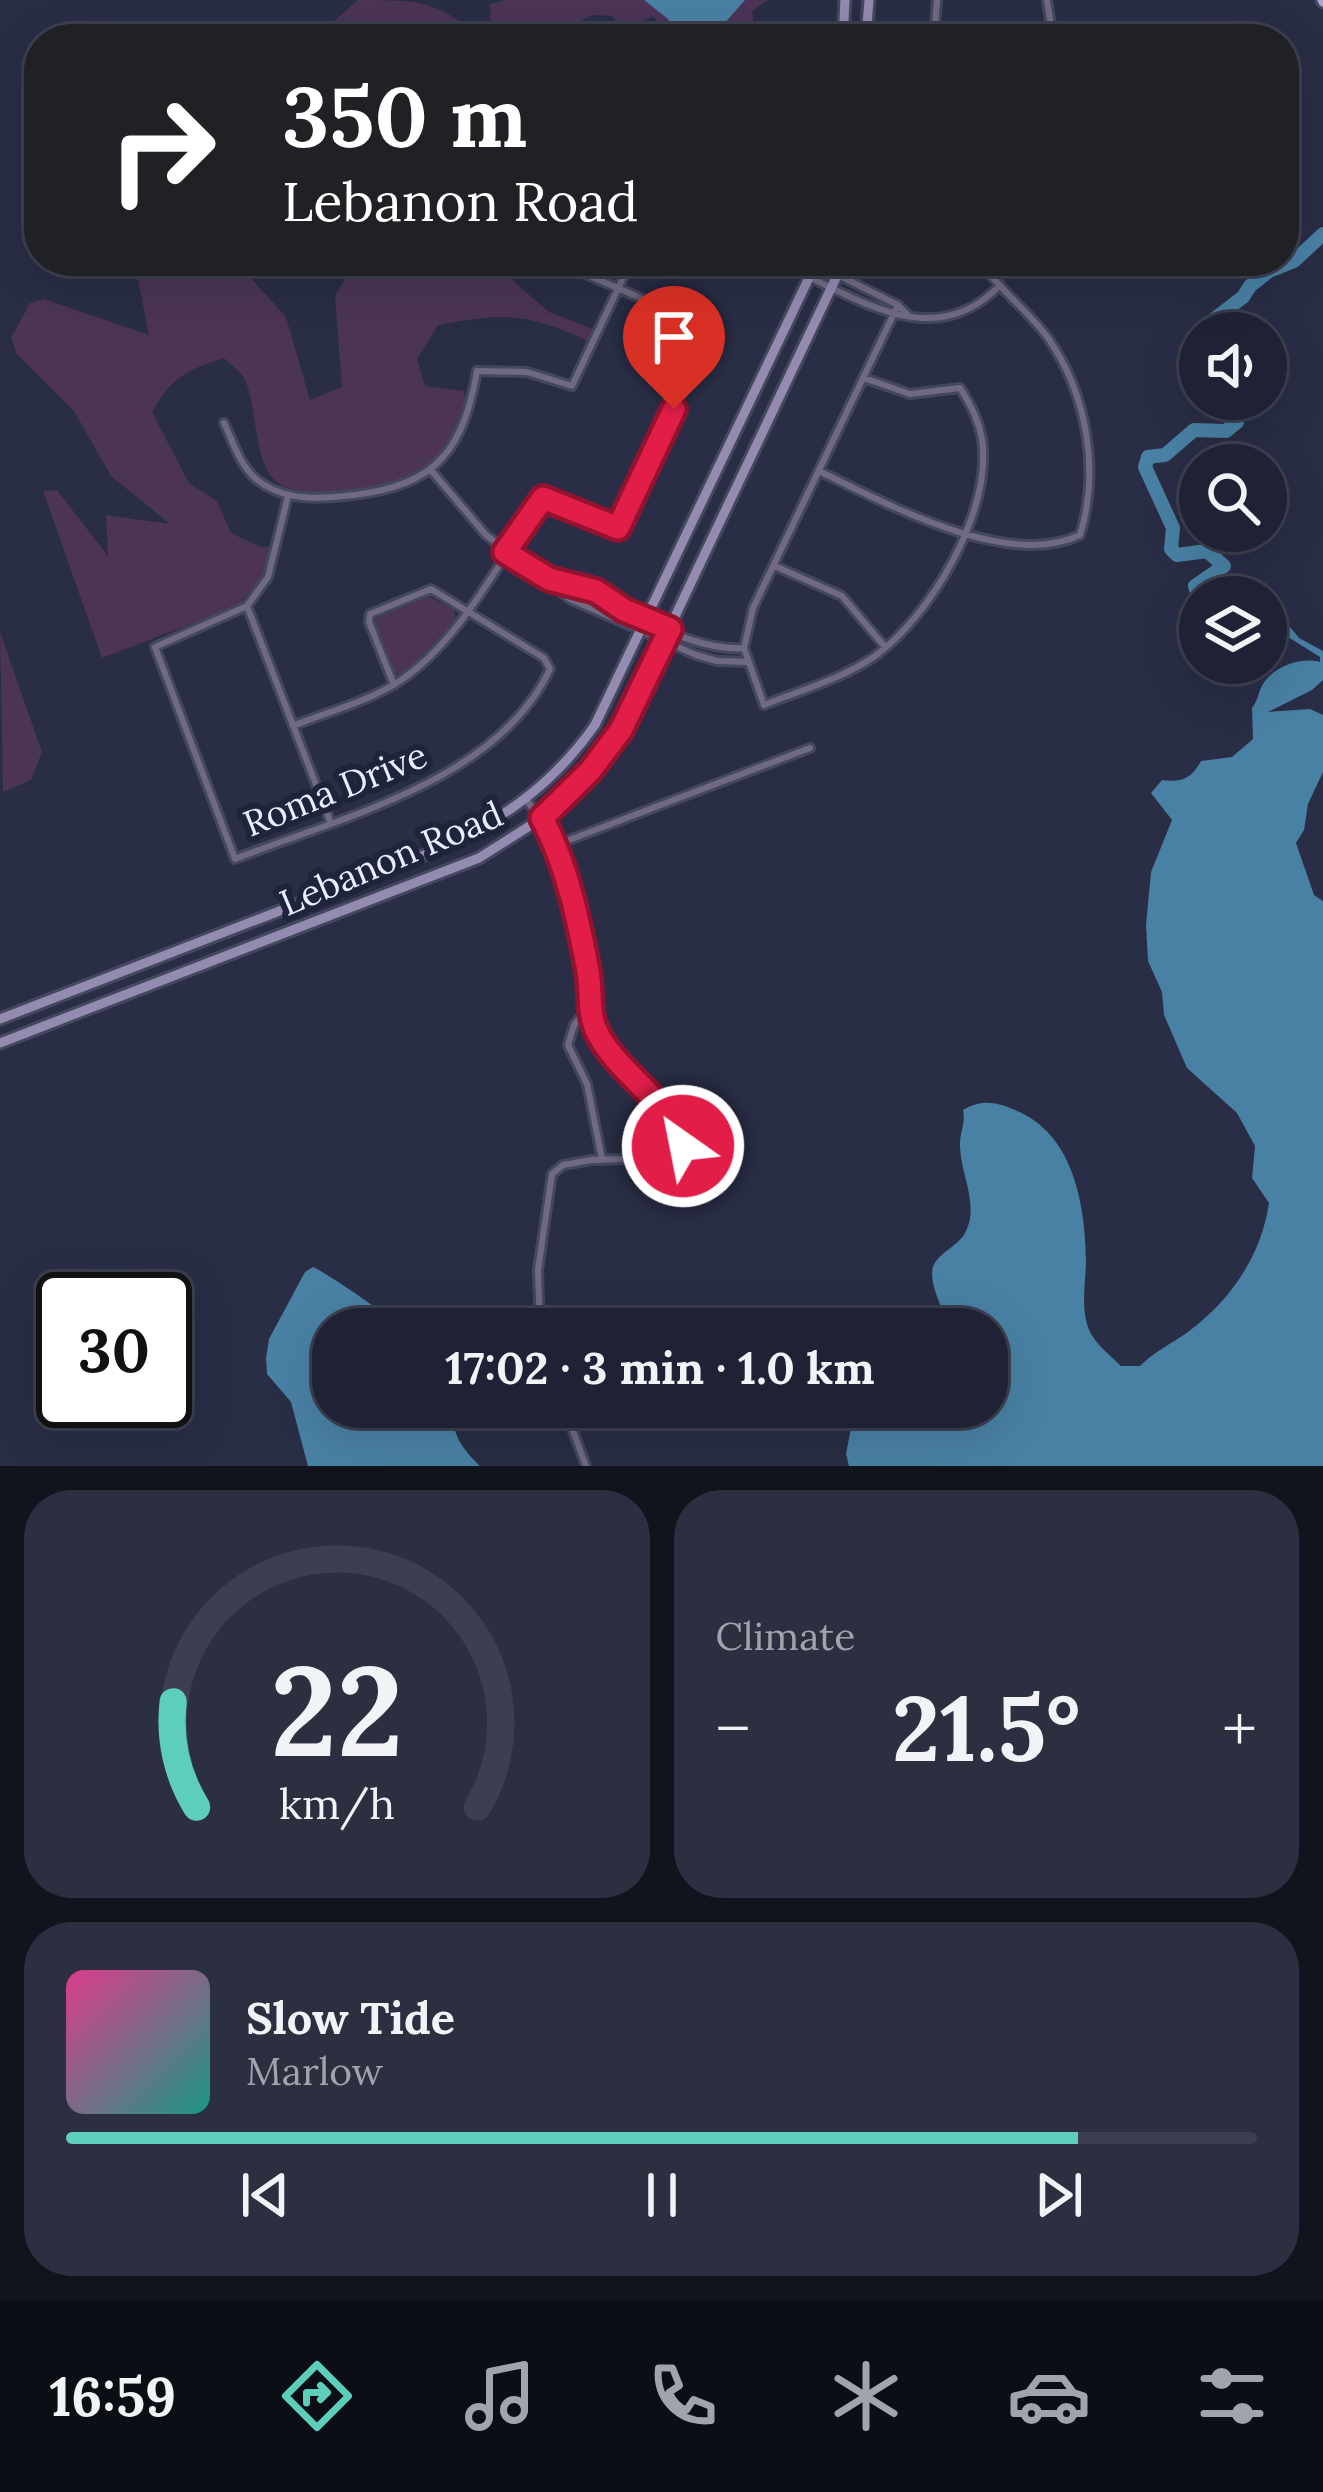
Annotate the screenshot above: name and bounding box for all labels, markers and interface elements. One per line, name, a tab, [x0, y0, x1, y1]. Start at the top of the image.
text: 350 m	[282, 62, 527, 170]
icon: right	[84, 72, 240, 228]
text: Lebanon Road	[282, 167, 638, 236]
pin	[623, 286, 725, 409]
icon: arrive	[641, 304, 707, 370]
map controls	[1179, 312, 1287, 684]
button: sound	[1179, 312, 1287, 420]
button: search	[1179, 444, 1287, 552]
button: layers	[1179, 576, 1287, 684]
street label: Roma Drive	[237, 731, 433, 847]
street label: Lebanon Road	[273, 790, 509, 926]
position arrow	[620, 1083, 746, 1209]
speed limit sign: 30	[36, 1272, 192, 1428]
text: 17:02 · 3 min · 1.0 km	[445, 1339, 875, 1396]
text: Climate	[716, 1611, 855, 1661]
text: 22	[270, 1630, 403, 1790]
text: 21.5°	[892, 1670, 1080, 1786]
text: −	[716, 1686, 750, 1770]
text: +	[1222, 1686, 1257, 1770]
text: km/h	[279, 1776, 395, 1831]
text: Slow Tide	[246, 1989, 455, 2046]
text: Marlow	[246, 2046, 383, 2096]
icon: previous	[232, 2162, 298, 2228]
icon: pause	[629, 2162, 695, 2228]
icon: next	[1026, 2162, 1092, 2228]
icon: directions	[275, 2354, 359, 2438]
icon: music	[458, 2354, 542, 2438]
icon: phone	[641, 2354, 725, 2438]
icon: climate	[824, 2354, 908, 2438]
icon: car	[1007, 2354, 1091, 2438]
icon: filters	[1190, 2354, 1274, 2438]
text: 16:59	[49, 2362, 176, 2431]

